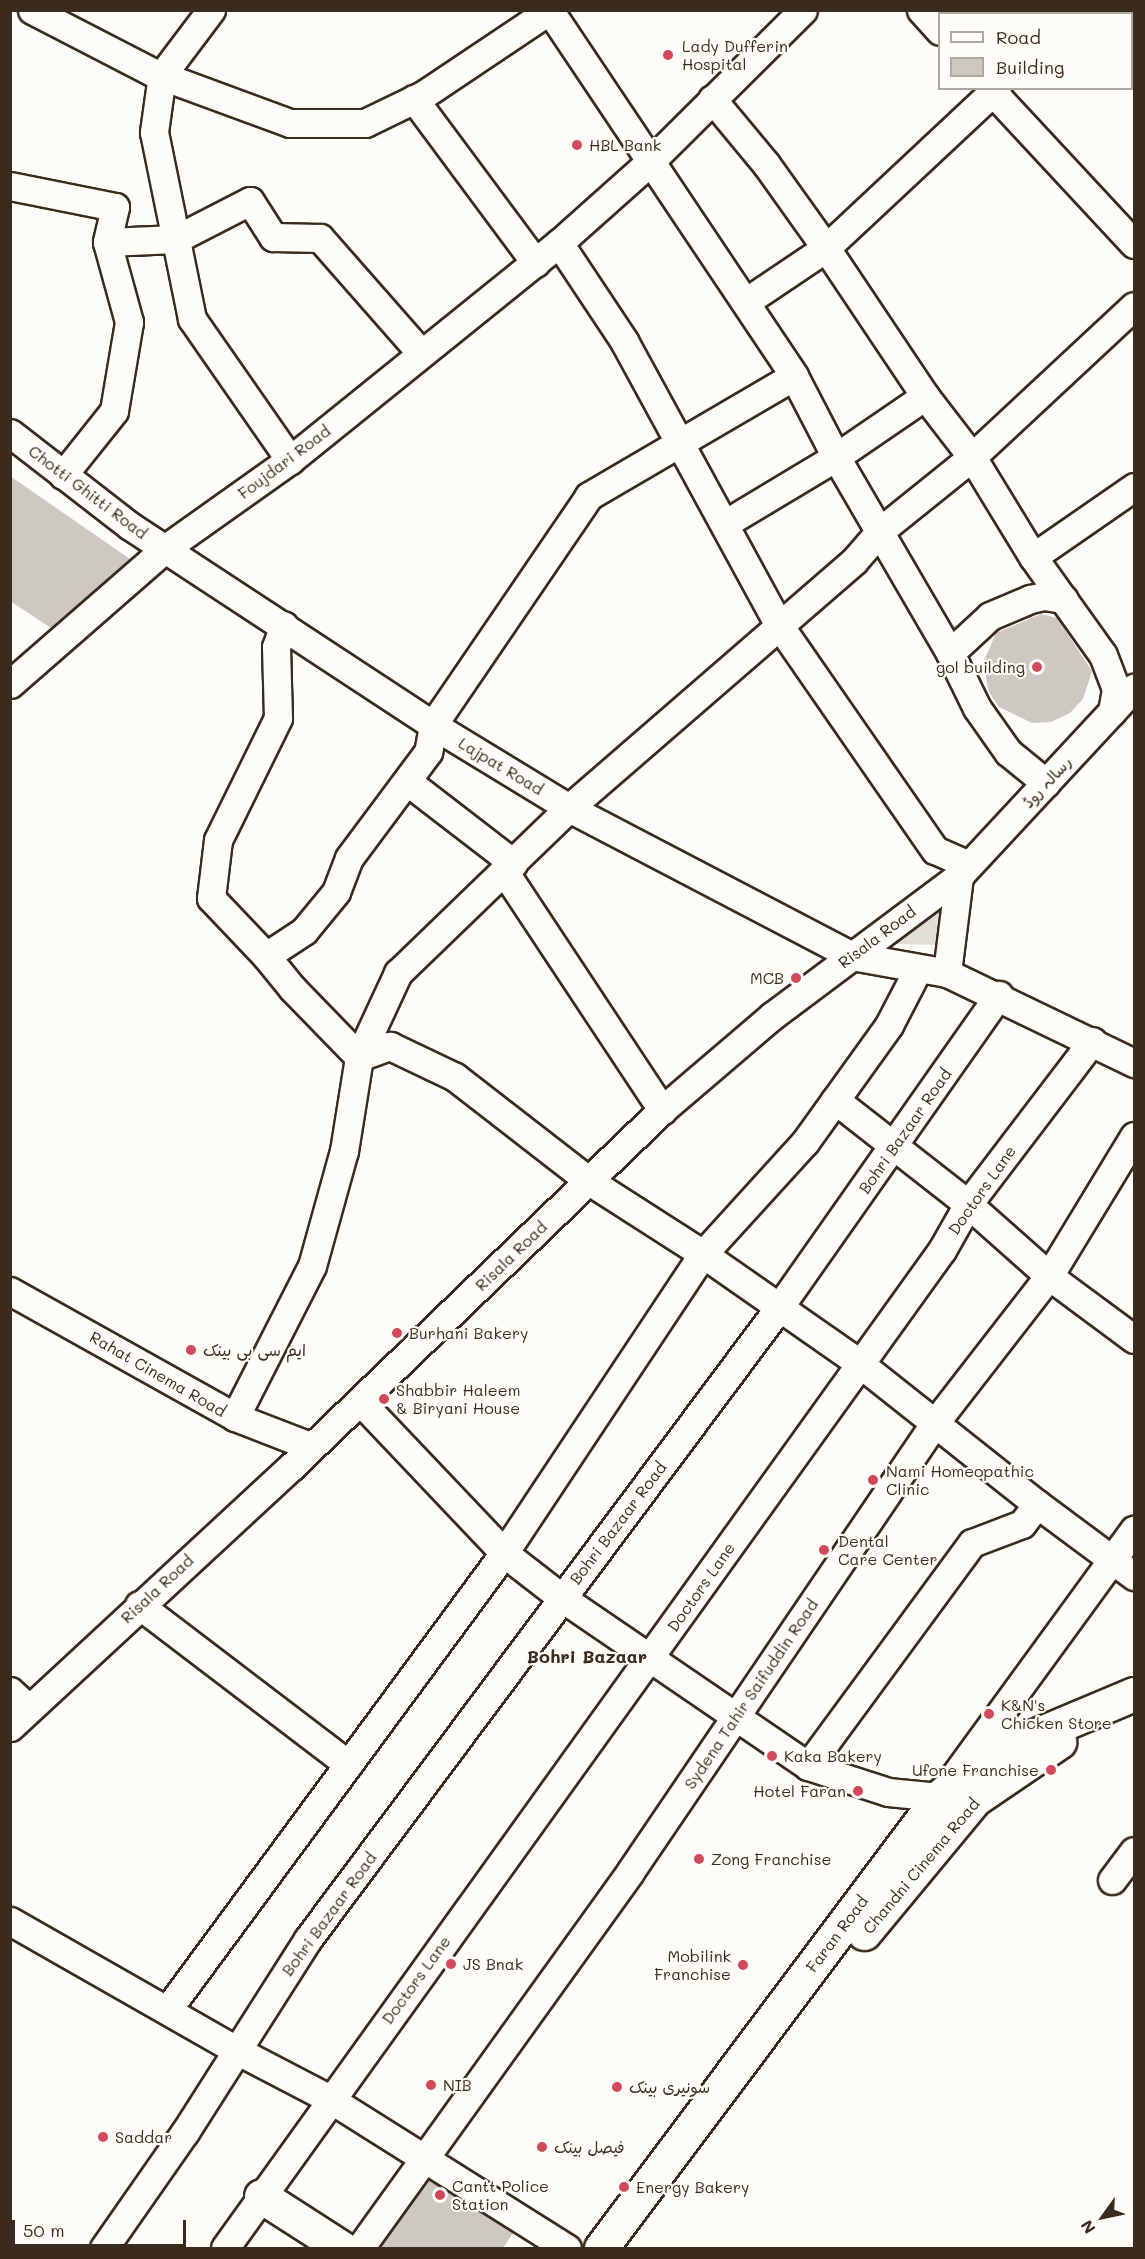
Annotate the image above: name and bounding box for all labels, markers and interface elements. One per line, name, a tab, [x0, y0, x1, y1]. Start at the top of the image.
legend	[938, 12, 1133, 90]
text: Road	[996, 25, 1041, 49]
place label: Lady Dufferin Hospital	[682, 36, 788, 74]
marker: Lady Dufferin Hospital	[659, 46, 677, 64]
text: Building	[996, 55, 1064, 79]
place label: HBL Bank	[589, 135, 661, 155]
marker: HBL Bank	[570, 138, 584, 152]
street label: Foujdari Road	[234, 421, 334, 503]
street label: Chotti Ghitti Road	[25, 441, 151, 543]
place label: gol building	[936, 657, 1025, 677]
marker: gol building	[1030, 660, 1044, 674]
street label: Lajpat Road	[455, 733, 547, 799]
street label: رسالہ روڈ	[1018, 752, 1076, 812]
street label: Risala Road	[835, 902, 919, 972]
place label: MCB	[750, 968, 784, 988]
marker: MCB	[789, 971, 803, 985]
street label: Bohri Bazaar Road	[855, 1065, 955, 1197]
street label: Doctors Lane	[944, 1142, 1020, 1238]
street label: Risala Road	[471, 1217, 551, 1295]
place label: Burhani Bakery	[409, 1323, 528, 1343]
marker: Burhani Bakery	[390, 1326, 404, 1340]
street label: Rahat Cinema Road	[86, 1327, 230, 1421]
place label: ایم سی بی بینک	[203, 1340, 306, 1360]
marker: ایم سی بی بینک	[184, 1343, 198, 1357]
place label: Shabbir Haleem & Biryani House	[396, 1380, 520, 1418]
marker: Shabbir Haleem & Biryani House	[377, 1392, 391, 1406]
street label: Bohri Bazaar Road	[566, 1458, 670, 1588]
place label: Nami Homeopathic Clinic	[886, 1461, 1034, 1499]
marker: Nami Homeopathic Clinic	[864, 1471, 882, 1489]
place label: Dental Care Center	[838, 1531, 938, 1569]
street label: Doctors Lane	[663, 1539, 739, 1635]
marker: Dental Care Center	[815, 1541, 833, 1559]
street label: Risala Road	[117, 1551, 197, 1627]
street label: Sydena Tahir Saifuddin Road	[680, 1595, 822, 1793]
district label: Bohri Bazaar	[527, 1645, 647, 1667]
place label: K&N's Chicken Store	[1001, 1695, 1112, 1733]
marker: K&N's Chicken Store	[982, 1707, 996, 1721]
place label: Kaka Bakery	[784, 1746, 882, 1766]
marker: Kaka Bakery	[765, 1749, 779, 1763]
place label: Ufone Franchise	[912, 1760, 1039, 1780]
marker: Ufone Franchise	[1044, 1763, 1058, 1777]
place label: Hotel Faran	[753, 1781, 846, 1801]
marker: Hotel Faran	[851, 1784, 865, 1798]
street label: Chandni Cinema Road	[859, 1794, 983, 1938]
street label: Bohri Bazaar Road	[278, 1848, 380, 1980]
place label: Zong Franchise	[711, 1849, 831, 1869]
marker: Zong Franchise	[692, 1852, 706, 1866]
street label: Faran Road	[802, 1892, 872, 1976]
street label: Doctors Lane	[378, 1932, 454, 2028]
place label: Mobilink Franchise	[654, 1946, 731, 1984]
place label: JS Bnak	[463, 1954, 523, 1974]
marker: JS Bnak	[444, 1957, 458, 1971]
marker: Mobilink Franchise	[736, 1958, 750, 1972]
place label: NIB	[443, 2075, 472, 2095]
place label: سونیری بینک	[629, 2077, 710, 2097]
marker: NIB	[424, 2078, 438, 2092]
marker: سونیری بینک	[610, 2080, 624, 2094]
place label: Saddar	[115, 2127, 172, 2147]
marker: Saddar	[96, 2130, 110, 2144]
place label: فیصل بینک	[554, 2137, 625, 2157]
marker: فیصل بینک	[535, 2140, 549, 2154]
place label: Cantt Police Station	[452, 2176, 549, 2214]
place label: Energy Bakery	[636, 2177, 749, 2197]
marker: Energy Bakery	[617, 2180, 631, 2194]
north arrow	[1073, 2187, 1133, 2247]
marker: Cantt Police Station	[433, 2188, 447, 2202]
scale bar	[15, 2208, 189, 2246]
text: N	[1075, 2216, 1100, 2238]
text: 50 m	[23, 2218, 65, 2242]

